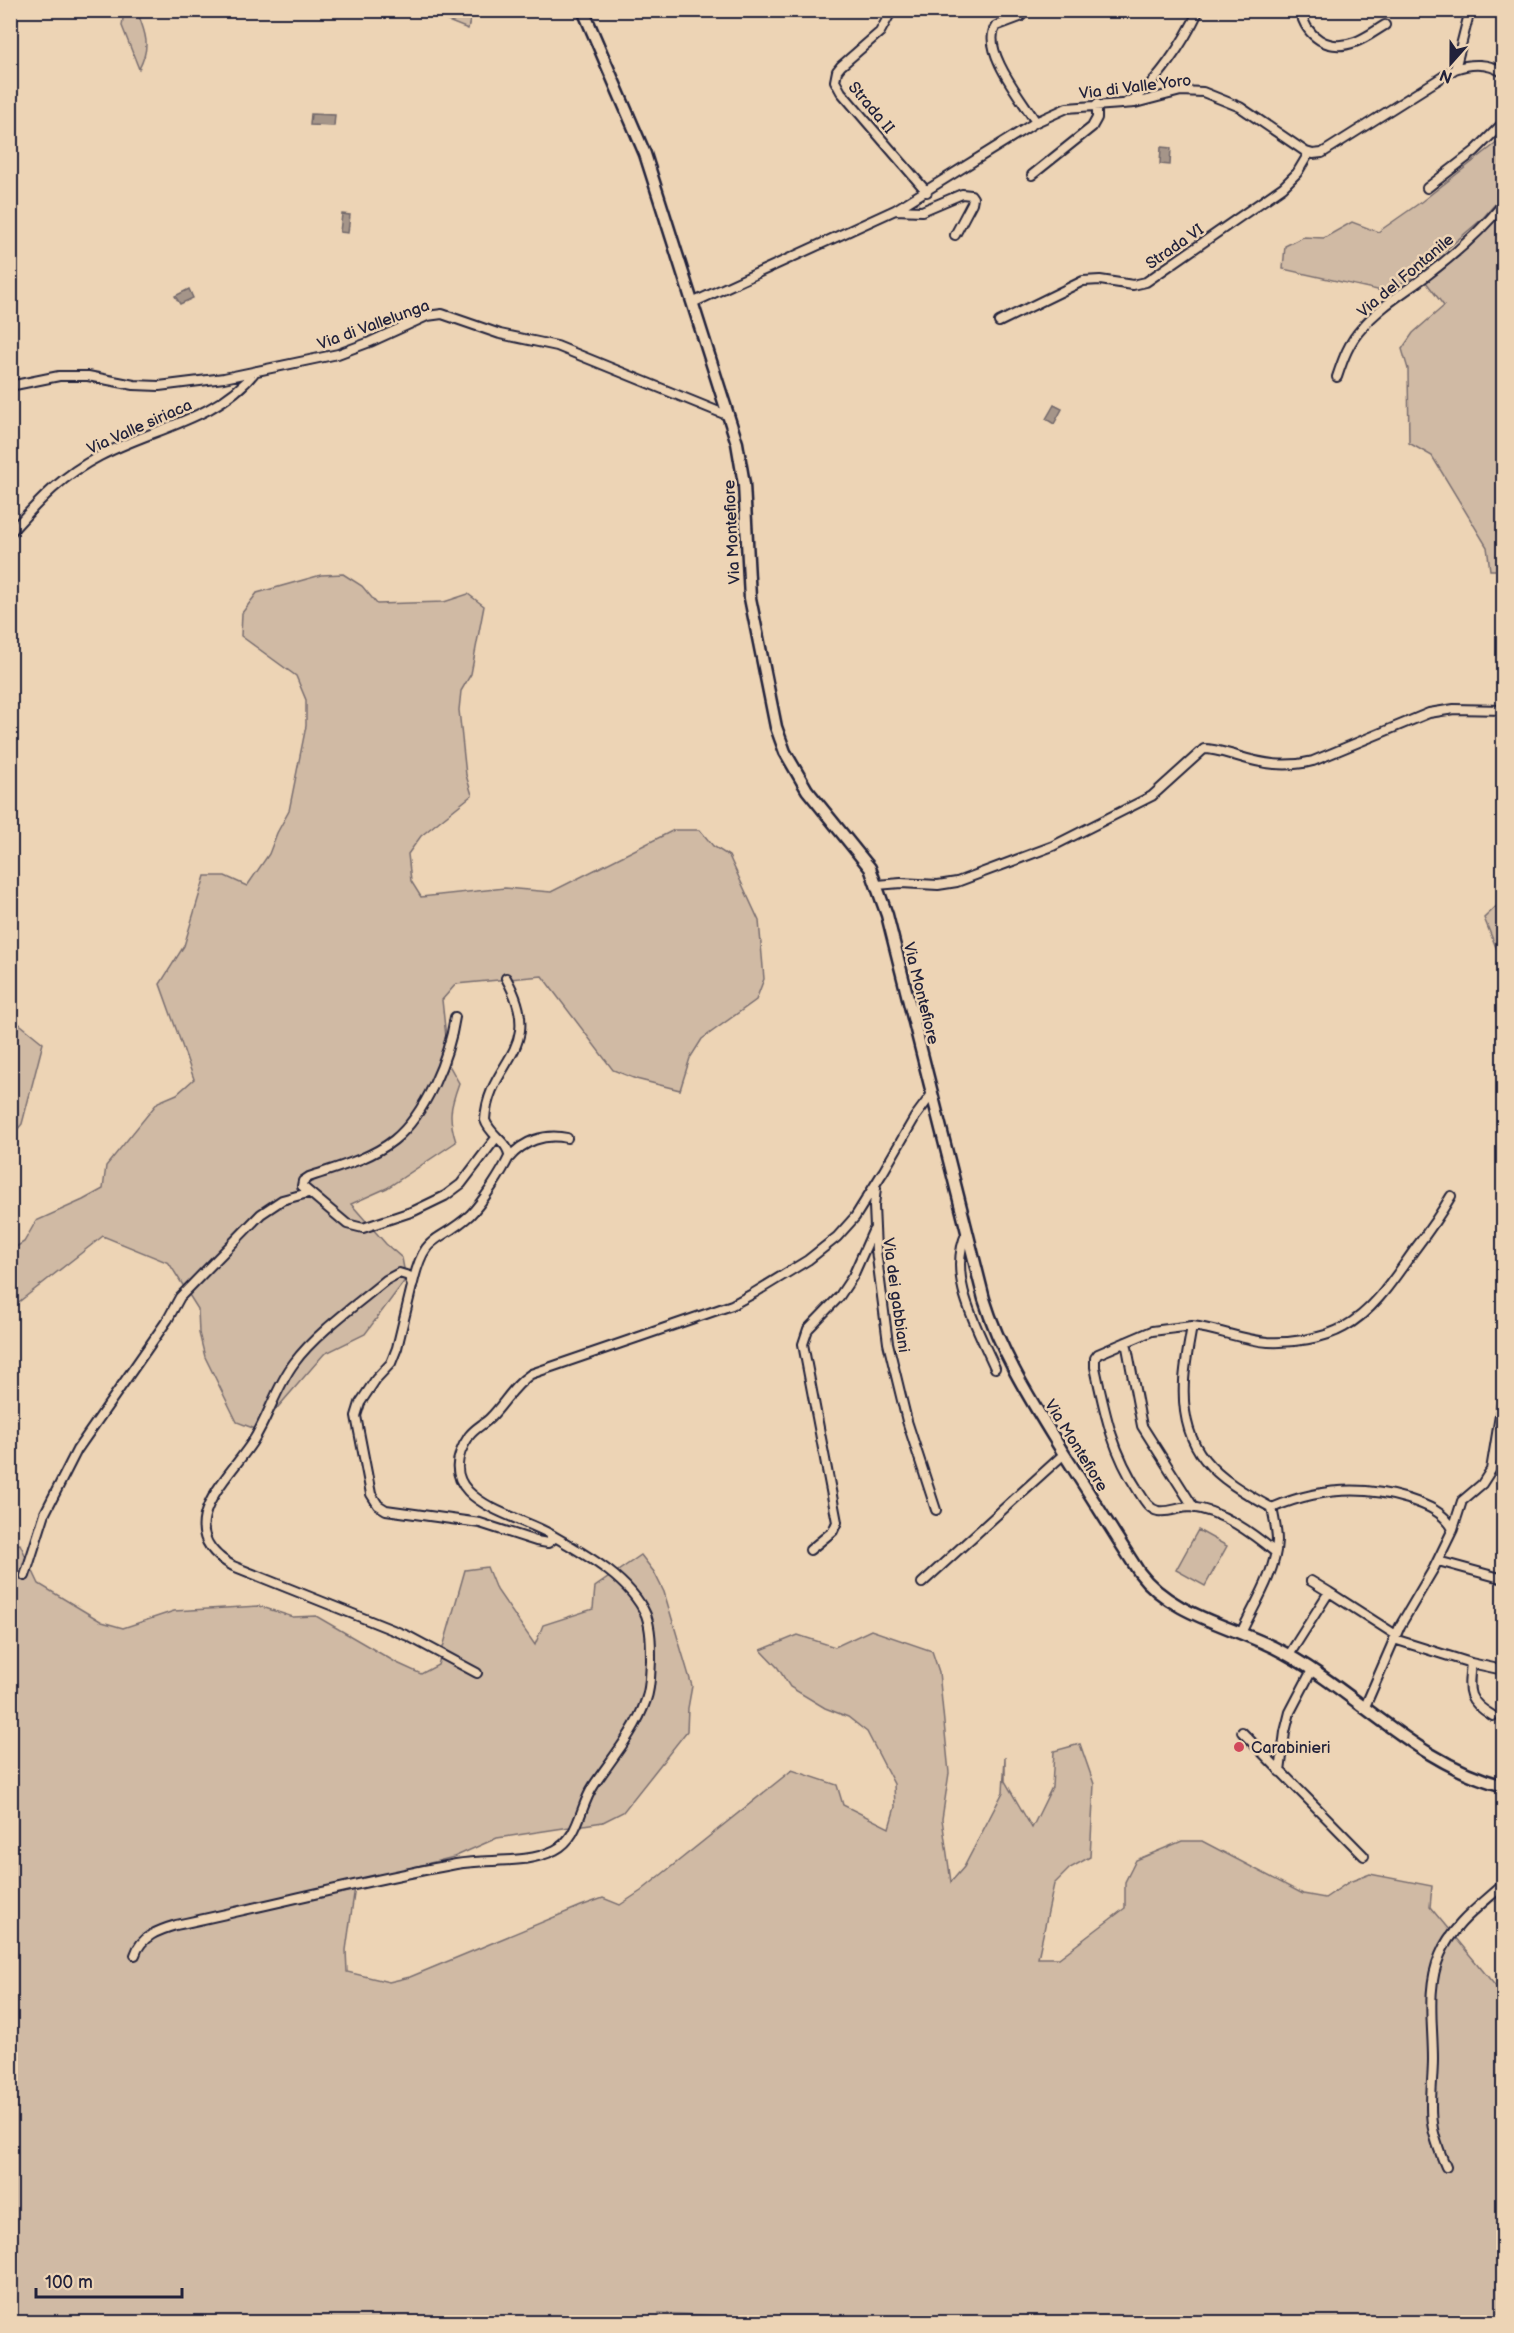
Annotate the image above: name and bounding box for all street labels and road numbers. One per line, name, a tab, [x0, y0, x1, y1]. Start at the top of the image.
street label: Via di Valle Yoro	[1078, 71, 1192, 104]
street label: Strada II	[844, 78, 898, 138]
street label: Strada VI	[1142, 220, 1207, 274]
street label: Via del Fontanile	[1354, 230, 1458, 322]
street label: Via di Vallelunga	[315, 296, 432, 354]
street label: Via Valle siriaca	[84, 396, 195, 459]
street label: Via Montefiore	[720, 479, 745, 585]
street label: Via Montefiore	[899, 940, 943, 1047]
street label: Via dei gabbiani	[878, 1237, 913, 1354]
street label: Via Montefiore	[1040, 1396, 1112, 1496]

